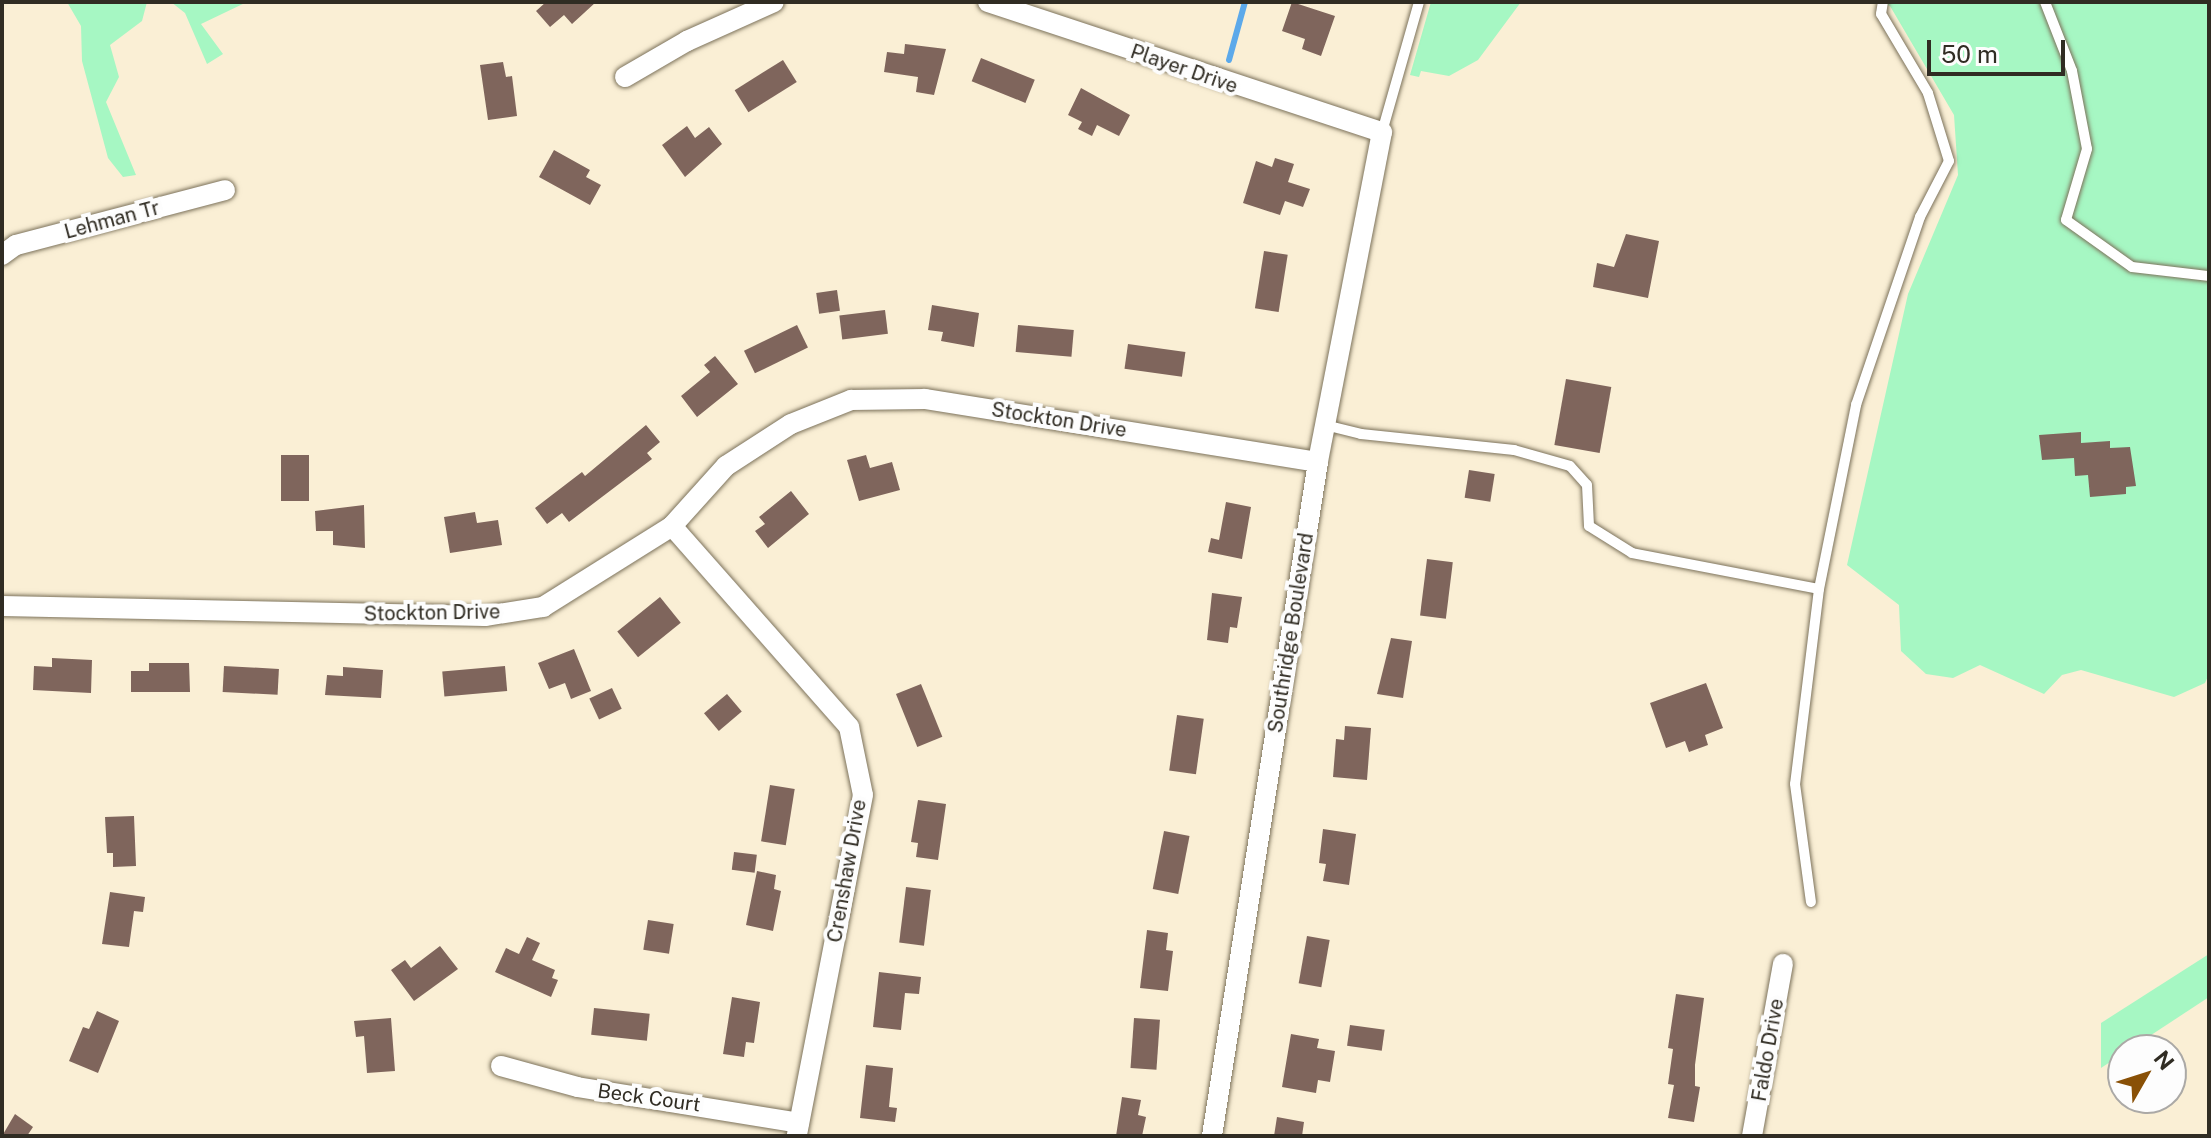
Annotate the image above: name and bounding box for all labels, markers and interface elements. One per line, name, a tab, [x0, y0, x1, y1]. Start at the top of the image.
scale bar	[1931, 24, 2069, 74]
street label: Player Drive	[1127, 39, 1241, 99]
text: 50 m	[1941, 40, 1998, 68]
street label: Lehman Tr	[62, 196, 162, 244]
street label: Stockton Drive	[990, 397, 1128, 443]
street label: Southridge Boulevard	[1263, 531, 1319, 735]
street label: Stockton Drive	[364, 600, 500, 626]
street label: Crenshaw Drive	[823, 798, 871, 944]
street label: Faldo Drive	[1747, 997, 1789, 1103]
north arrow	[2107, 1034, 2187, 1114]
text: N	[2149, 1045, 2180, 1075]
street label: Beck Court	[596, 1079, 702, 1117]

